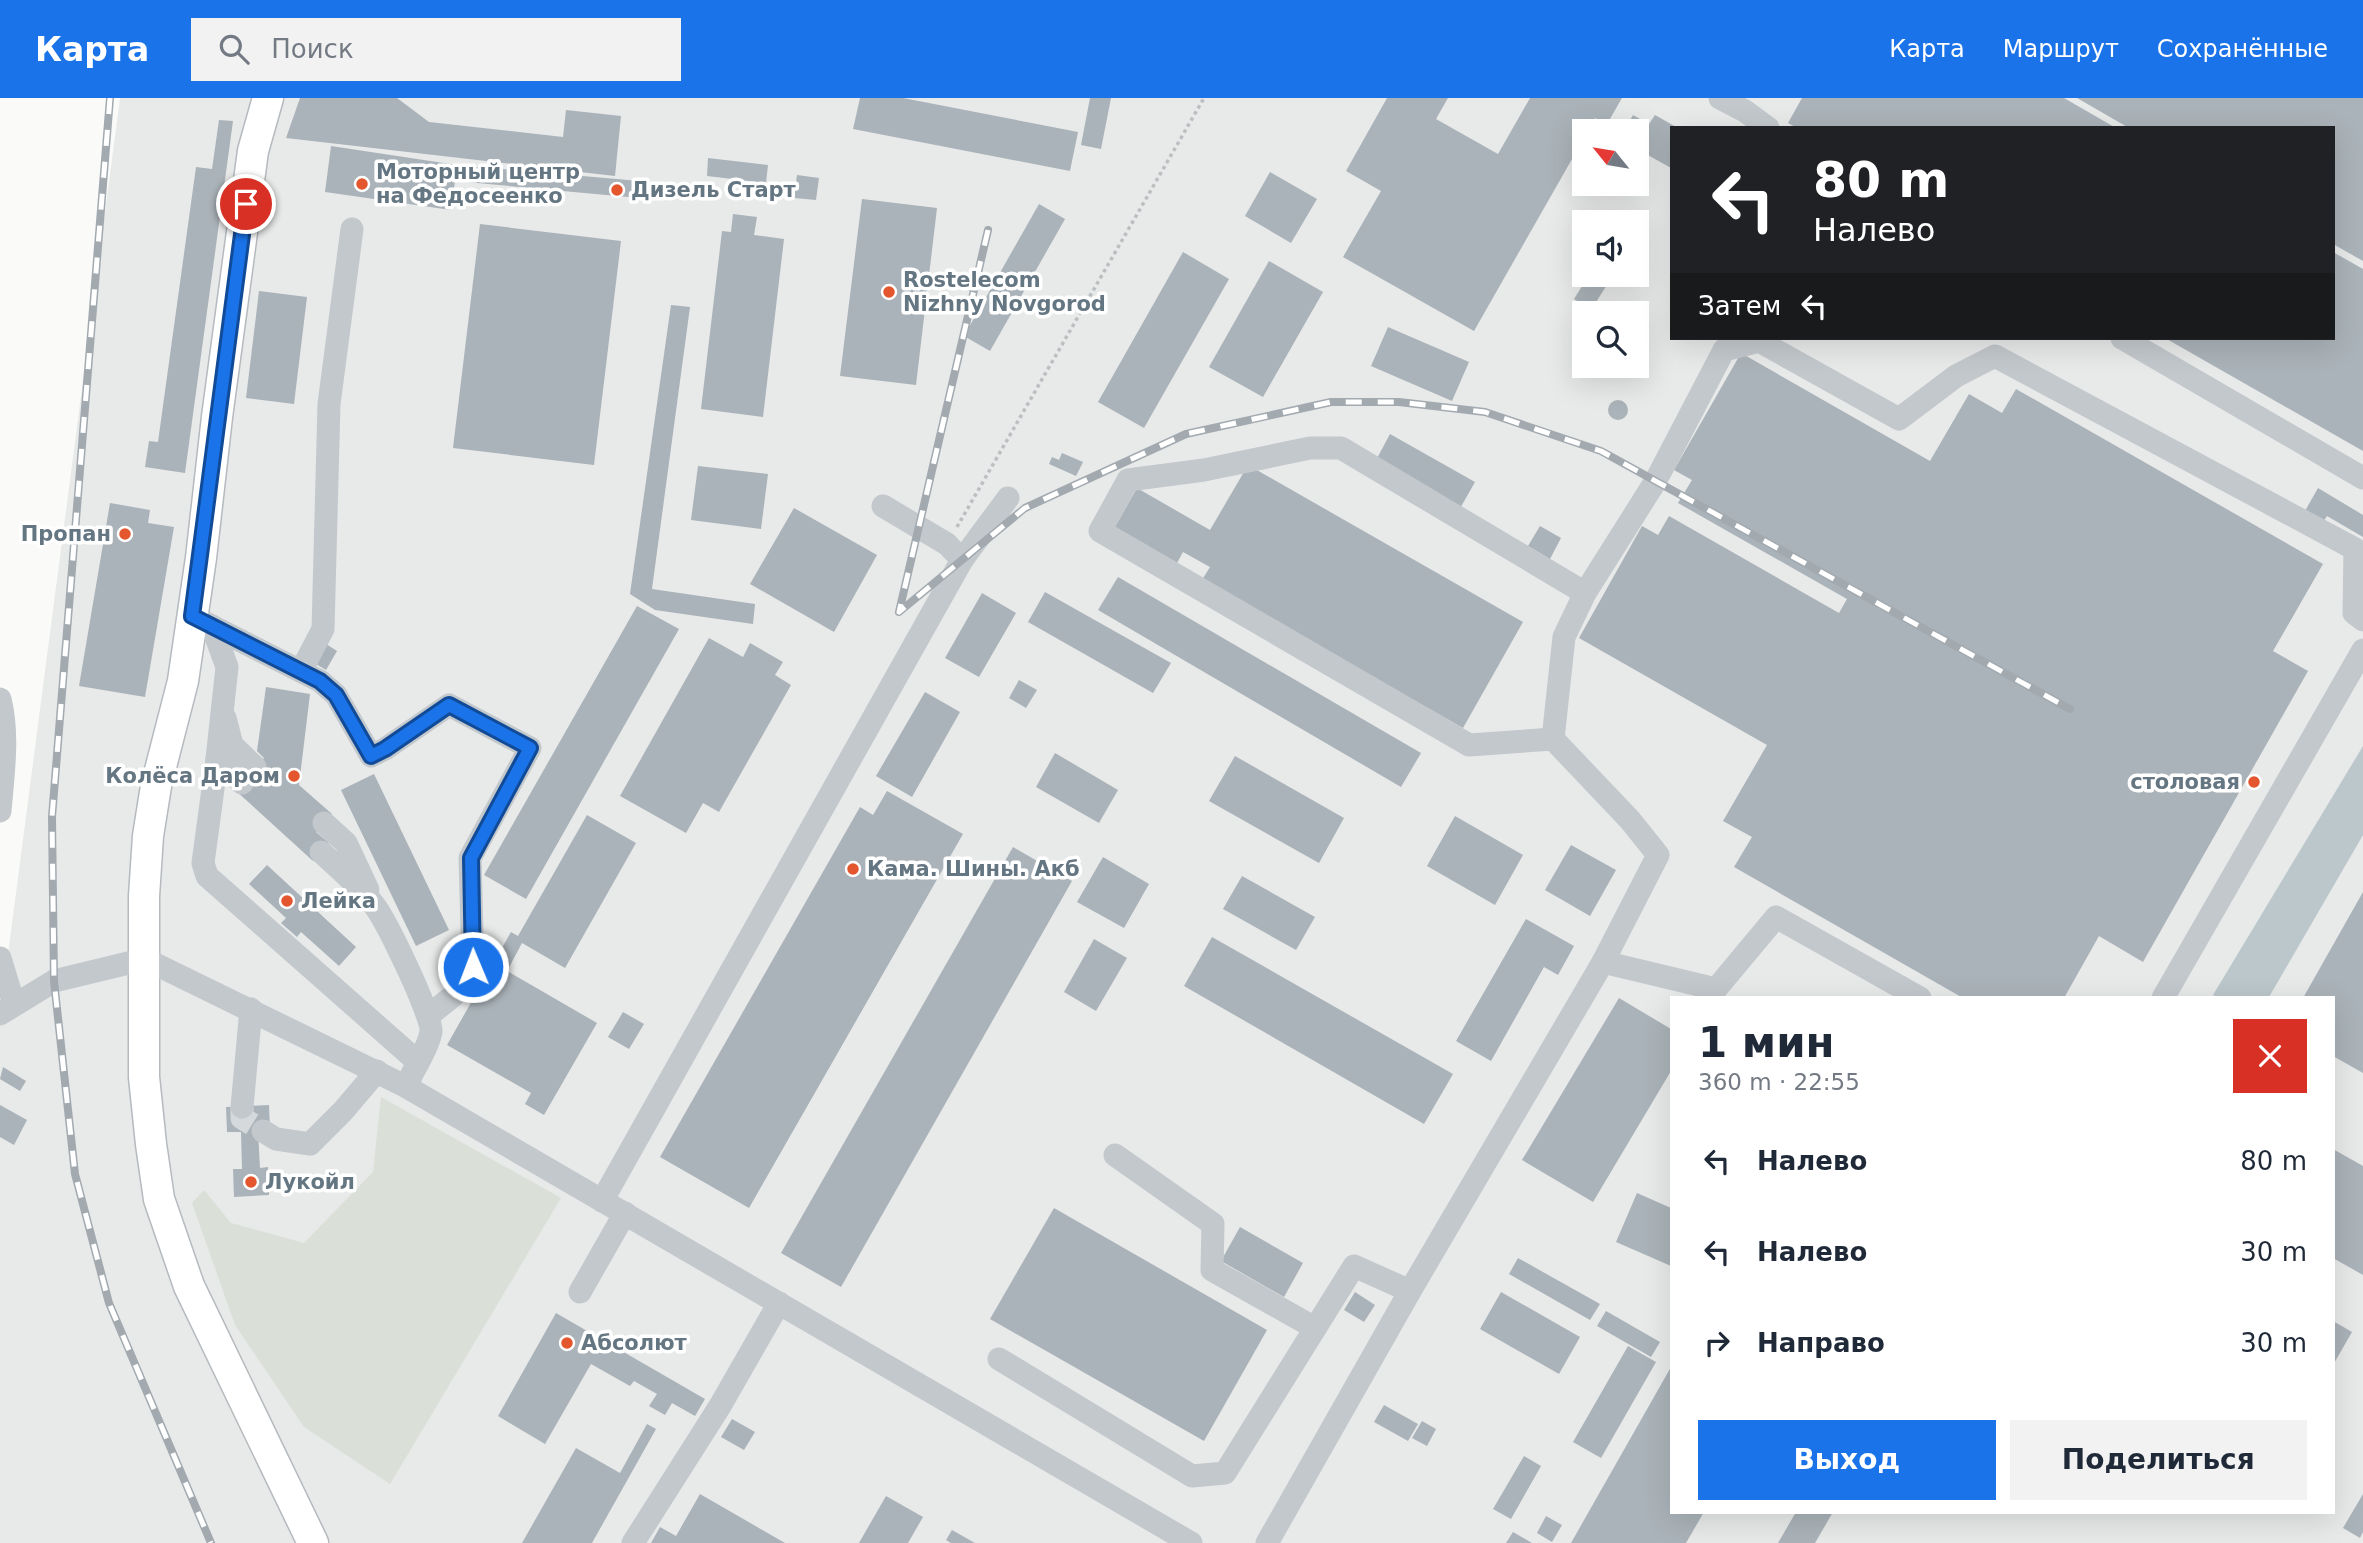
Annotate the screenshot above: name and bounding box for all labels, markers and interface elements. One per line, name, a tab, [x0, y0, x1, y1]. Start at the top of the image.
search box	[191, 18, 681, 81]
text: Карта	[35, 30, 149, 69]
icon: search	[215, 30, 253, 68]
text: Поиск	[271, 34, 354, 64]
text: Карта	[1889, 35, 1965, 63]
text: Маршрут	[2003, 35, 2119, 63]
text: Сохранённые	[2157, 35, 2328, 63]
north arrow	[1572, 119, 1648, 196]
map controls	[1572, 119, 1649, 378]
text: 80 m	[1813, 152, 1949, 209]
icon: left	[1698, 154, 1789, 245]
place label: Моторный центр на Федосеенко	[376, 160, 580, 208]
pin	[216, 174, 276, 234]
marker: Моторный центр на Федосеенко	[354, 176, 370, 192]
place label: Дизель Старт	[631, 178, 797, 202]
marker: Дизель Старт	[609, 182, 625, 198]
icon: arrive	[227, 185, 265, 223]
button: sound	[1572, 210, 1649, 287]
text: Налево	[1813, 211, 1935, 249]
place label: Rostelecom Nizhny Novgorod	[903, 268, 1106, 316]
marker: Rostelecom Nizhny Novgorod	[881, 284, 897, 300]
icon: left	[1795, 287, 1833, 325]
text: Затем	[1698, 291, 1781, 321]
button: search	[1572, 301, 1649, 378]
place label: Пропан	[21, 522, 111, 546]
marker: Пропан	[117, 526, 133, 542]
place label: Колёса Даром	[105, 764, 280, 788]
marker: Колёса Даром	[286, 768, 302, 784]
place label: столовая	[2130, 770, 2240, 794]
marker: столовая	[2246, 774, 2262, 790]
place label: Кама. Шины. Акб	[867, 857, 1080, 881]
marker: Кама. Шины. Акб	[845, 861, 861, 877]
place label: Лейка	[301, 889, 376, 913]
marker: Лейка	[279, 893, 295, 909]
position arrow	[436, 930, 510, 1004]
text: 1 мин	[1698, 1018, 1835, 1067]
button: close	[2233, 1019, 2307, 1093]
text: 360 m · 22:55	[1698, 1069, 1860, 1095]
icon: left	[1698, 1142, 1736, 1180]
text: Налево	[1757, 1146, 1867, 1176]
text: 80 m	[2240, 1146, 2307, 1176]
place label: Лукойл	[265, 1170, 355, 1194]
marker: Лукойл	[243, 1174, 259, 1190]
icon: left	[1698, 1233, 1736, 1271]
text: Налево	[1757, 1237, 1867, 1267]
text: 30 m	[2240, 1237, 2307, 1267]
icon: right	[1698, 1324, 1736, 1362]
text: Направо	[1757, 1328, 1885, 1358]
text: 30 m	[2240, 1328, 2307, 1358]
place label: Абсолют	[581, 1331, 688, 1355]
marker: Абсолют	[559, 1335, 575, 1351]
button: Выход	[1698, 1420, 1996, 1500]
button: Поделиться	[2010, 1420, 2307, 1500]

